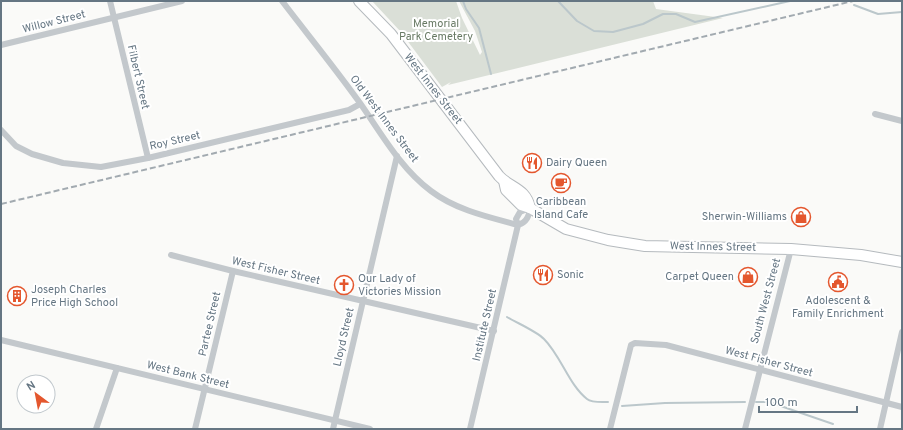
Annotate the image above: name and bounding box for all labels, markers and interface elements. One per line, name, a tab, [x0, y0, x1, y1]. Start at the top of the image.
street label: Willow Street	[21, 7, 87, 37]
park label: Memorial Park Cemetery	[399, 17, 473, 44]
street label: Filbert Street	[124, 43, 152, 111]
street label: West Innes Street	[401, 51, 465, 127]
street label: Old West Innes Street	[347, 73, 421, 165]
street label: Roy Street	[148, 128, 202, 154]
restaurant icon: Dairy Queen	[521, 152, 543, 174]
place label: Dairy Queen	[546, 156, 607, 170]
cafe icon: Caribbean Island Cafe	[550, 172, 572, 194]
place label: Caribbean Island Cafe	[534, 195, 588, 222]
shop icon: Sherwin-Williams	[790, 206, 812, 228]
place label: Sherwin-Williams	[702, 210, 787, 224]
street label: West Innes Street	[670, 239, 756, 255]
street label: West Fisher Street	[230, 254, 322, 288]
street label: South West Street	[748, 257, 784, 345]
restaurant icon: Sonic	[532, 264, 554, 286]
shop icon: Carpet Queen	[737, 266, 759, 288]
place label: Sonic	[557, 268, 584, 282]
place label: Carpet Queen	[665, 270, 734, 284]
public building icon: Adolescent & Family Enrichment	[827, 271, 849, 293]
place label: Our Lady of Victories Mission	[358, 272, 441, 299]
church icon: Our Lady of Victories Mission	[333, 274, 355, 296]
place label: Joseph Charles Price High School	[31, 283, 118, 310]
building icon: Joseph Charles Price High School	[6, 285, 28, 307]
street label: Institute Street	[470, 287, 500, 363]
street label: Partee Street	[196, 290, 224, 358]
place label: Adolescent & Family Enrichment	[792, 294, 884, 321]
street label: Lloyd Street	[330, 306, 358, 368]
street label: West Fisher Street	[724, 344, 814, 380]
street label: West Bank Street	[145, 358, 231, 392]
north arrow	[16, 374, 56, 414]
text: N	[24, 378, 38, 394]
scale bar	[759, 388, 857, 414]
text: 100 m	[765, 395, 798, 411]

